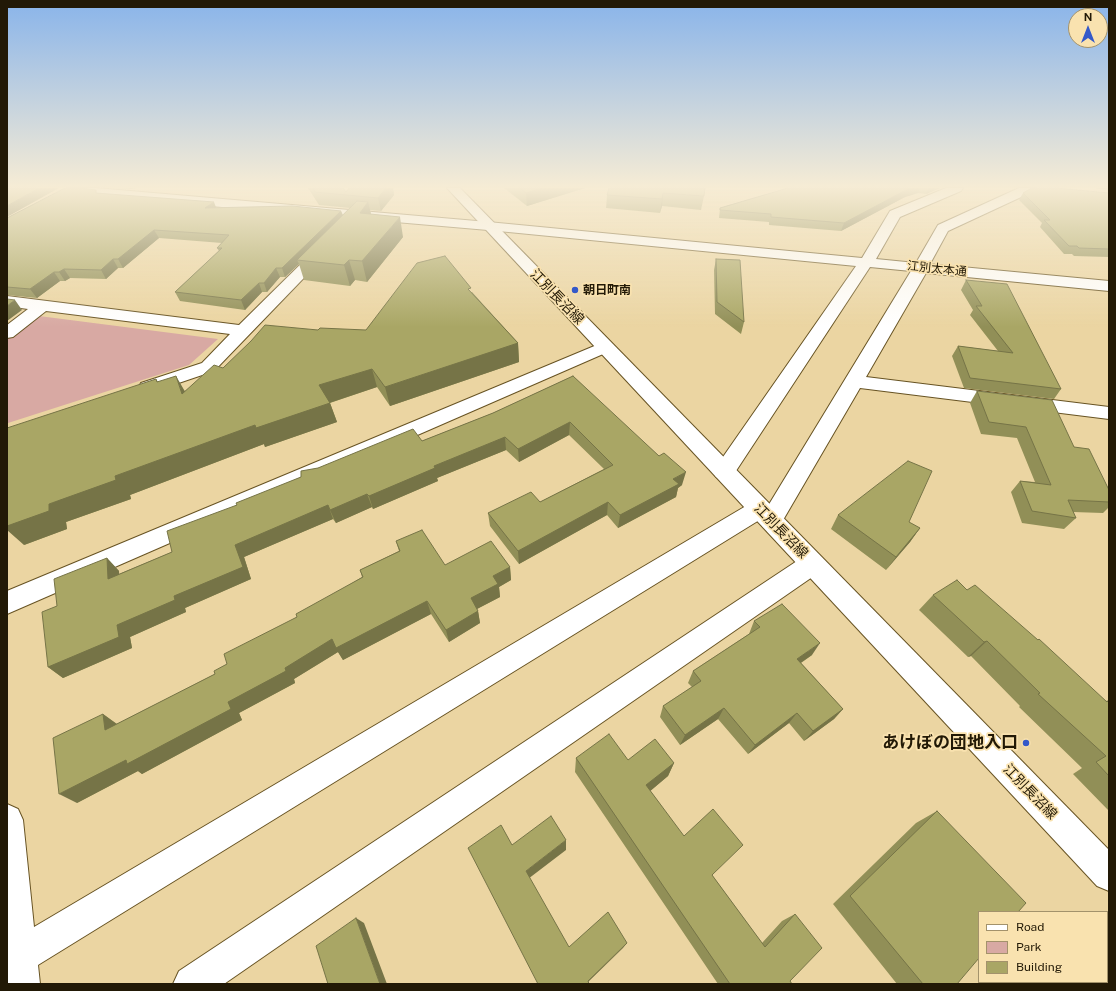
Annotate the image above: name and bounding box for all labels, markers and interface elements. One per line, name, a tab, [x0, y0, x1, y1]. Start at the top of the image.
north arrow	[1068, 8, 1108, 48]
text: N	[1084, 11, 1092, 23]
street label: 江別太本通	[906, 259, 968, 279]
street label: 江別長沼線	[527, 266, 587, 328]
place label: 朝日町南	[583, 283, 631, 297]
marker: 朝日町南	[570, 285, 580, 295]
street label: 江別長沼線	[751, 500, 811, 562]
place label: あけぼの団地入口	[882, 733, 1018, 753]
marker: あけぼの団地入口	[1021, 738, 1031, 748]
street label: 江別長沼線	[1000, 761, 1060, 823]
legend	[978, 911, 1108, 983]
text: Road	[1016, 920, 1044, 934]
text: Park	[1016, 940, 1042, 954]
text: Building	[1016, 960, 1062, 974]

